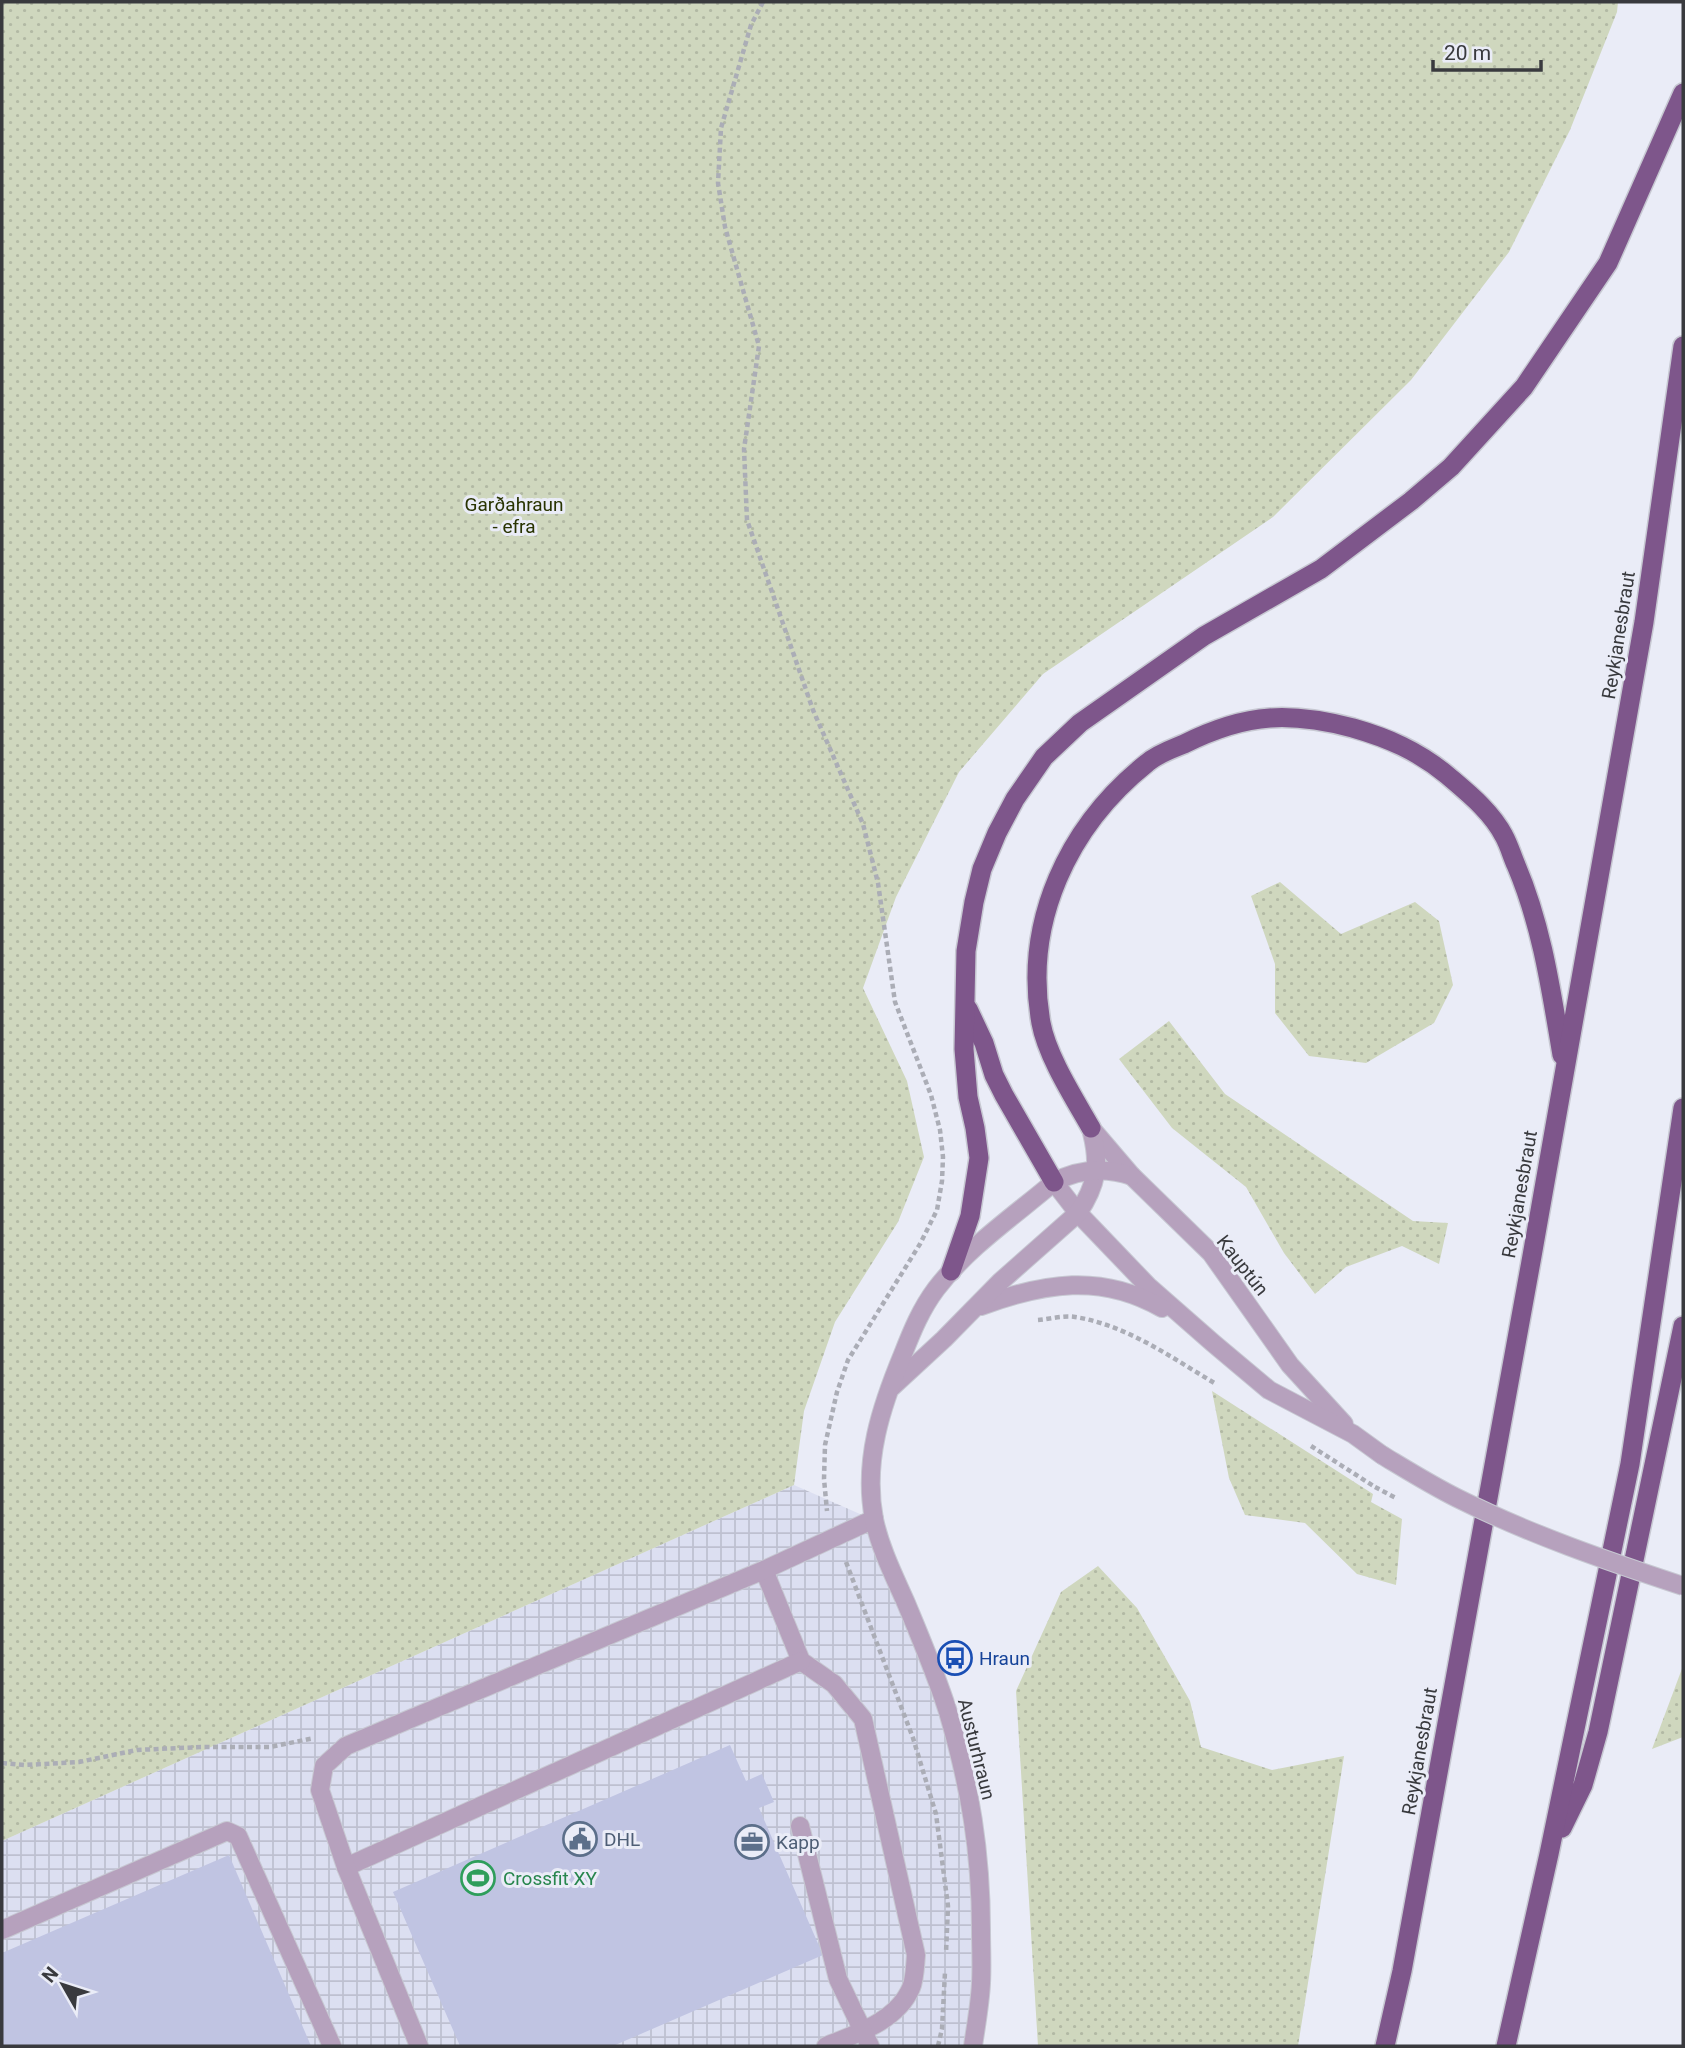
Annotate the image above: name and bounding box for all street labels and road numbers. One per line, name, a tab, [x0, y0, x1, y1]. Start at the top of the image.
street label: Reykjanesbraut	[1597, 569, 1640, 701]
street label: Reykjanesbraut	[1497, 1128, 1542, 1260]
street label: Kauptún	[1212, 1230, 1273, 1300]
street label: Reykjanesbraut	[1397, 1685, 1442, 1817]
street label: Austurhraun	[953, 1696, 1000, 1802]

